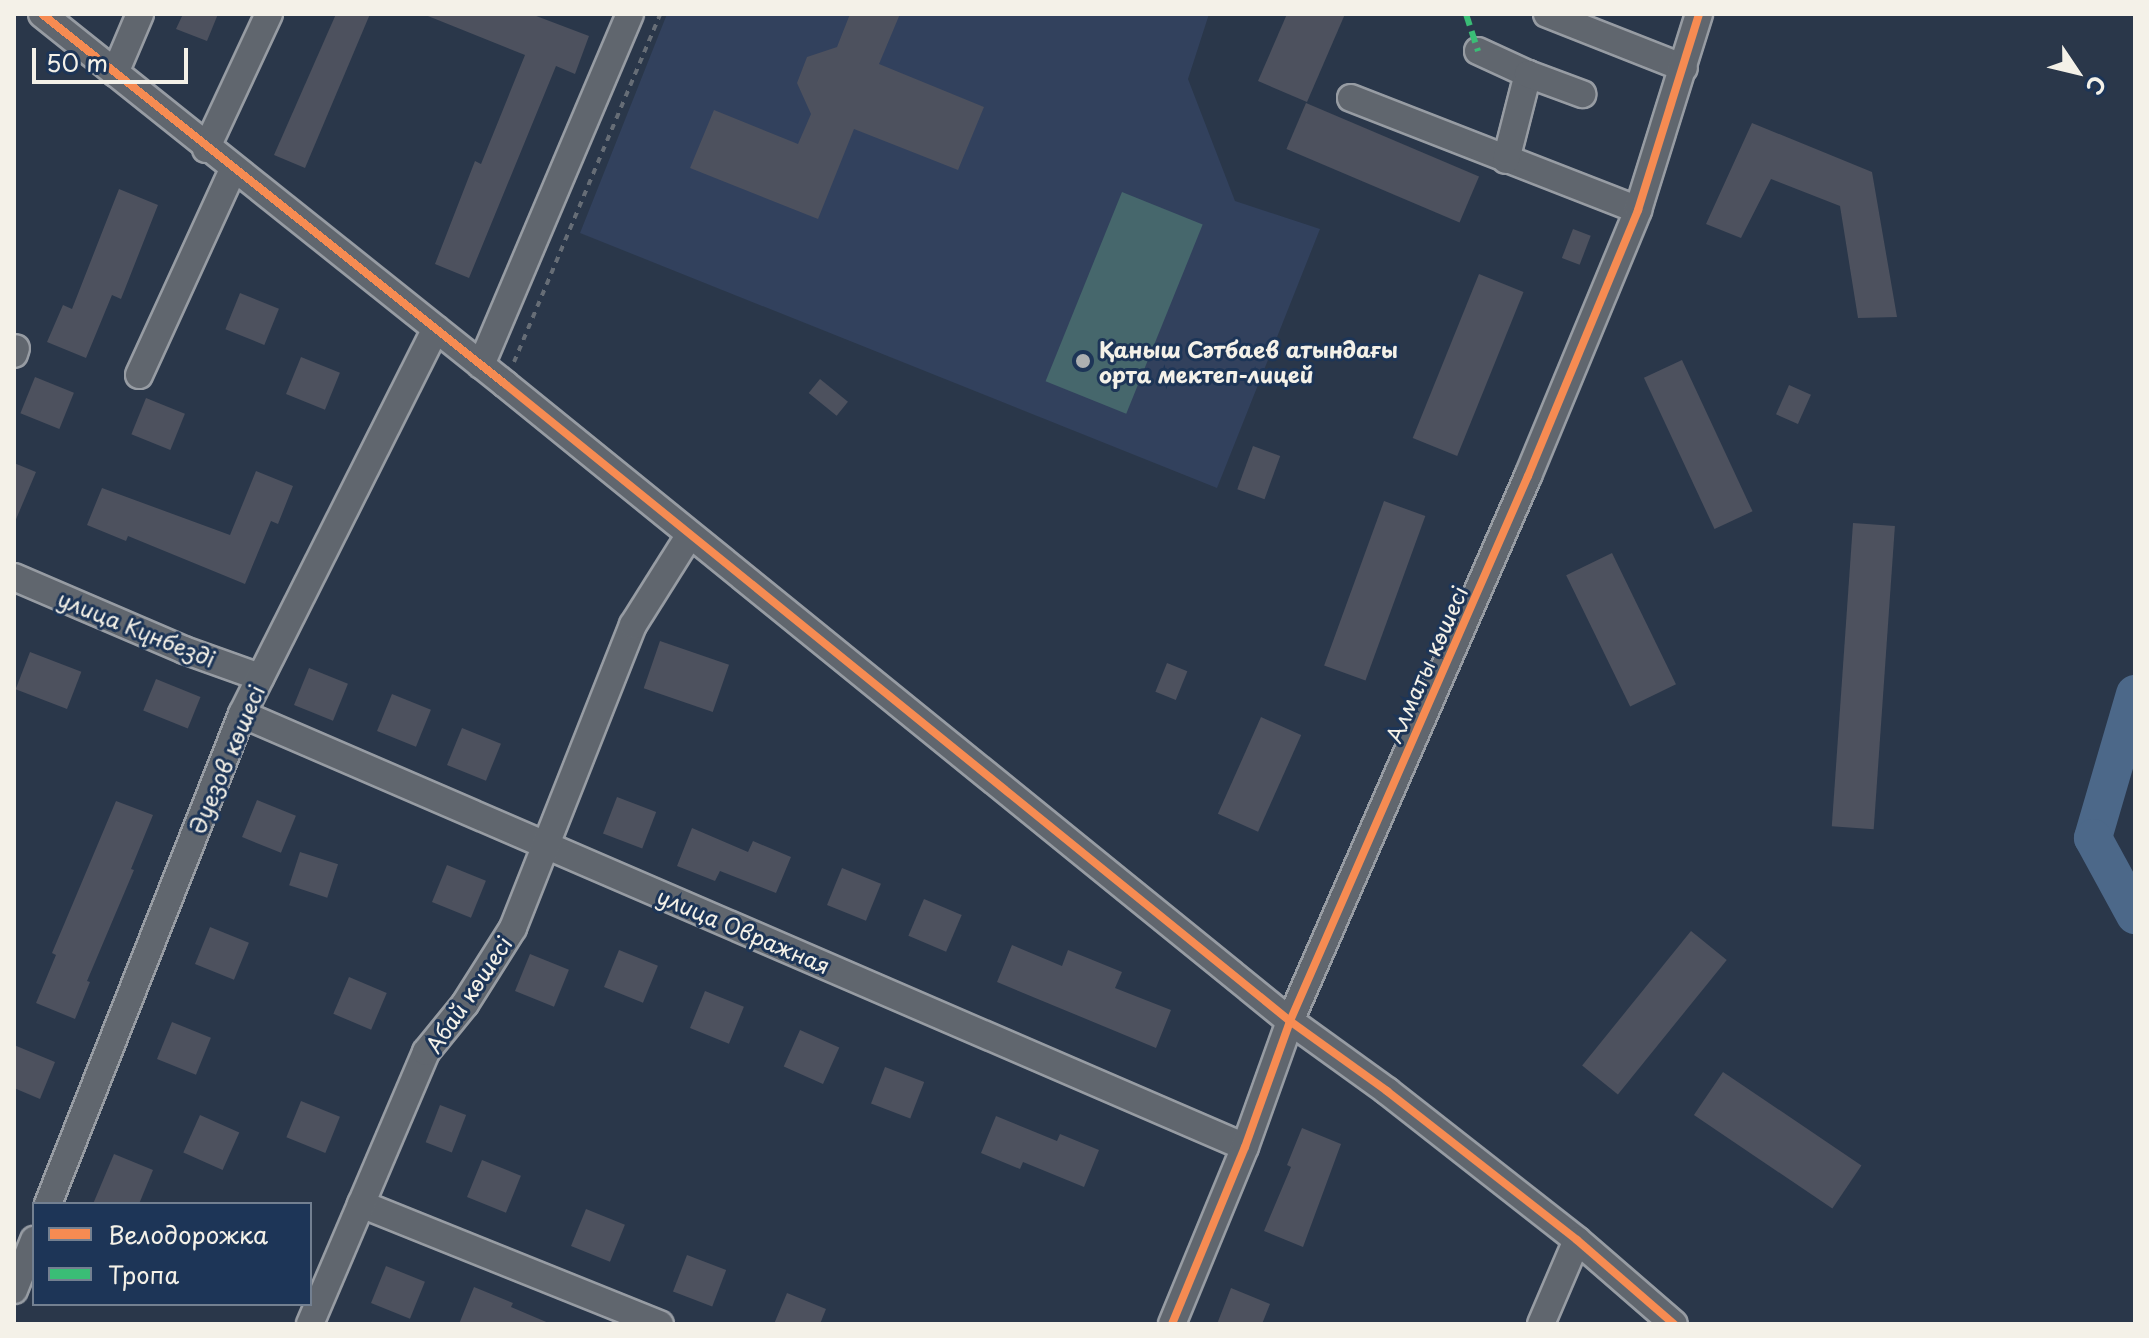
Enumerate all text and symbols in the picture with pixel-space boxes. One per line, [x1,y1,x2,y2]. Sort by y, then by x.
scale bar [36,32,192,82]
north arrow [2037,32,2117,112]
text: 50 m [46,44,108,80]
text: С [2079,70,2115,102]
place label: Қаныш Сәтбаев атындағы орта мектеп-лицей [1099,335,1399,386]
marker: Қаныш Сәтбаев атындағы орта мектеп-лицей [1074,352,1092,370]
street label: Алматы көшесі [1380,582,1472,746]
street label: улица Күнбезді [54,584,220,672]
street label: Әуезов көшесі [183,681,269,837]
street label: улица Овражная [653,881,835,979]
street label: Абай көшесі [419,930,517,1058]
legend [32,1202,312,1306]
text: Велодорожка [108,1216,268,1252]
text: Тропа [108,1256,179,1292]

